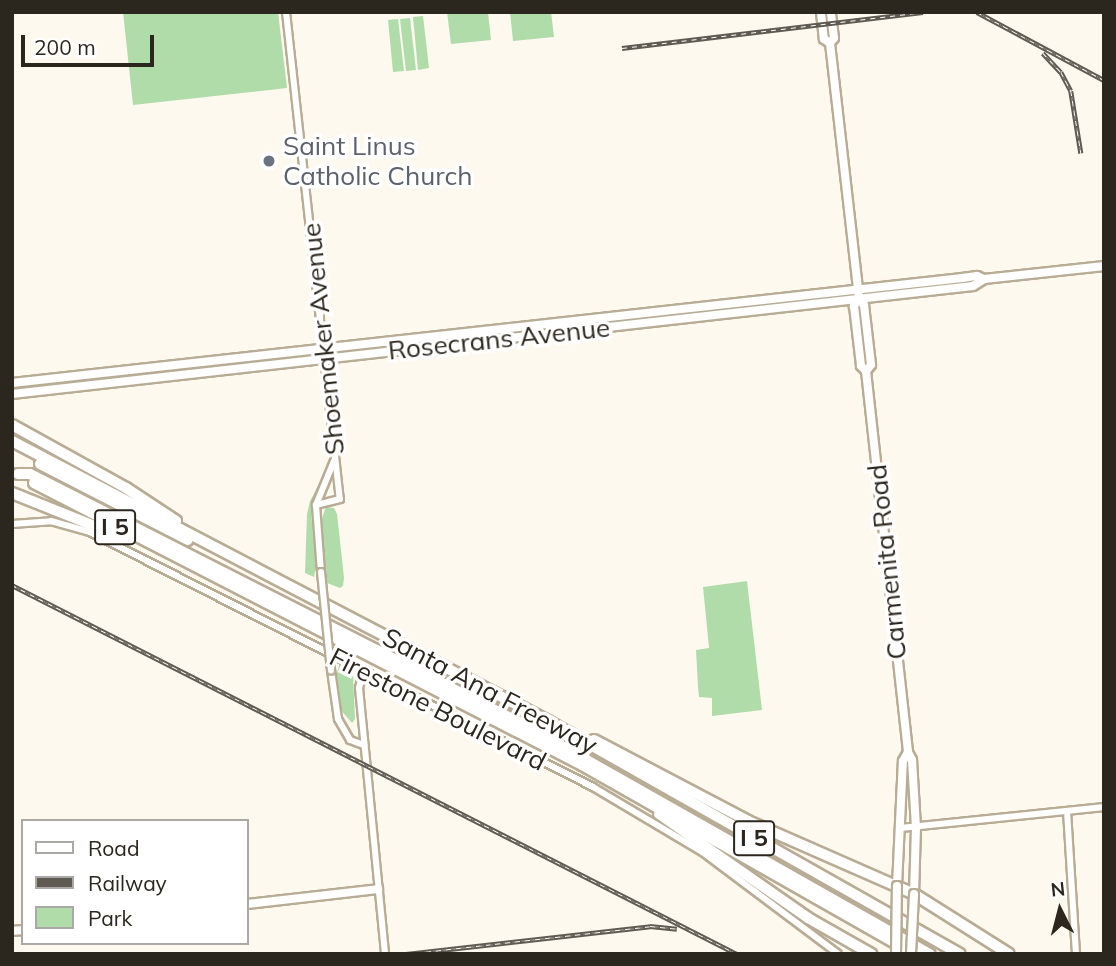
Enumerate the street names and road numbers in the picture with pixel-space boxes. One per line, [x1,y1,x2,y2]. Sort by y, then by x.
street label: Shoemaker Avenue [295,222,351,456]
street label: Rosecrans Avenue [387,312,611,366]
street label: Carmenita Road [861,463,913,661]
road number: I 5 [94,506,136,548]
street label: Santa Ana Freeway [377,621,603,761]
street label: Firestone Boulevard [325,641,551,777]
road number: I 5 [733,818,775,858]

